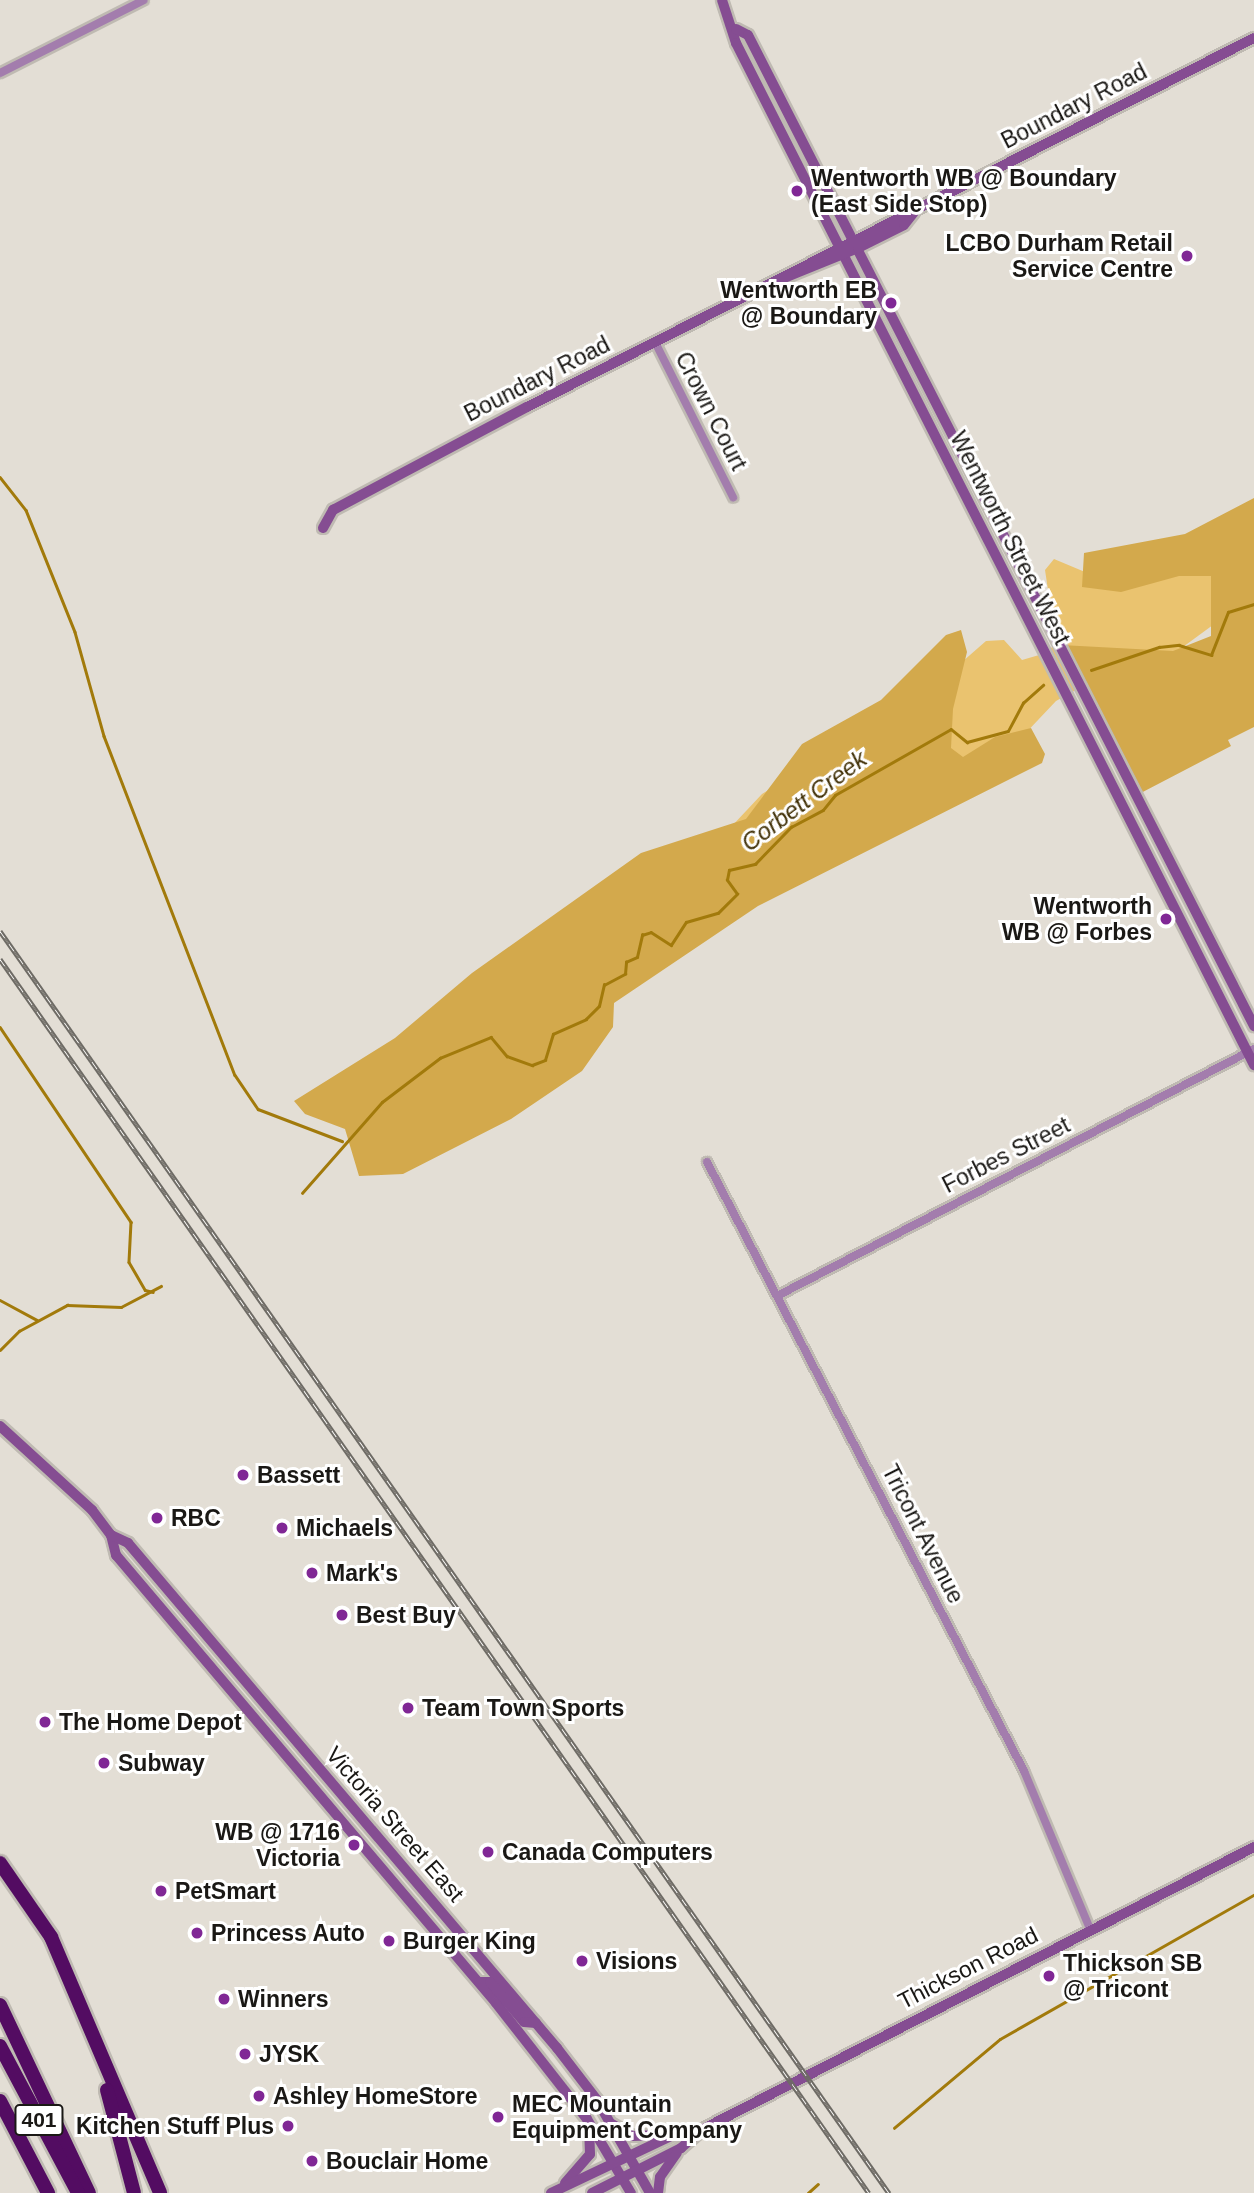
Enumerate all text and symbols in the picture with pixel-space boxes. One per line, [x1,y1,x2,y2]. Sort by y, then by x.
street label: Boundary Road [997,57,1151,155]
place label: Wentworth WB @ Boundary (East Side Stop) [811,164,1117,218]
marker: Wentworth WB @ Boundary (East Side Stop) [789,183,805,199]
place label: LCBO Durham Retail Service Centre [946,229,1173,283]
marker: LCBO Durham Retail Service Centre [1179,248,1195,264]
place label: Wentworth EB @ Boundary [720,276,877,330]
marker: Wentworth EB @ Boundary [883,295,899,311]
street label: Boundary Road [460,330,614,428]
street label: Crown Court [669,347,753,475]
street label: Wentworth Street West [944,427,1076,649]
water label: Corbett Creek [736,745,872,857]
place label: Wentworth WB @ Forbes [1002,892,1152,946]
marker: Wentworth WB @ Forbes [1158,911,1174,927]
street label: Forbes Street [938,1111,1074,1199]
street label: Tricont Avenue [876,1459,970,1609]
place label: Bassett [257,1461,340,1489]
marker: Bassett [235,1467,251,1483]
place label: RBC [171,1504,221,1532]
marker: RBC [149,1510,165,1526]
place label: Michaels [296,1514,393,1542]
marker: Michaels [274,1520,290,1536]
place label: Mark's [326,1559,398,1587]
marker: Mark's [304,1565,320,1581]
place label: Best Buy [356,1601,456,1629]
marker: Best Buy [334,1607,350,1623]
place label: Team Town Sports [422,1694,624,1722]
marker: Team Town Sports [400,1700,416,1716]
place label: The Home Depot [59,1708,242,1736]
marker: The Home Depot [37,1714,53,1730]
street label: Victoria Street East [320,1741,470,1907]
place label: Subway [118,1749,205,1777]
marker: Subway [96,1755,112,1771]
place label: WB @ 1716 Victoria [215,1818,340,1872]
marker: WB @ 1716 Victoria [346,1837,362,1853]
place label: Canada Computers [502,1838,713,1866]
marker: Canada Computers [480,1844,496,1860]
place label: PetSmart [175,1877,276,1905]
marker: PetSmart [153,1883,169,1899]
place label: Princess Auto [211,1919,366,1947]
street label: Thickson Road [893,1921,1043,2015]
marker: Princess Auto [189,1925,205,1941]
place label: Burger King [403,1927,536,1955]
marker: Burger King [381,1933,397,1949]
place label: Visions [596,1947,677,1975]
place label: Thickson SB @ Tricont [1063,1949,1202,2003]
marker: Visions [574,1953,590,1969]
marker: Thickson SB @ Tricont [1041,1968,1057,1984]
place label: Winners [238,1985,329,2013]
marker: Winners [216,1991,232,2007]
place label: JYSK [259,2040,319,2068]
marker: JYSK [237,2046,253,2062]
place label: Ashley HomeStore [273,2082,478,2110]
marker: Ashley HomeStore [251,2088,267,2104]
place label: MEC Mountain Equipment Company [512,2090,742,2144]
road number: 401 [13,2102,65,2138]
marker: MEC Mountain Equipment Company [490,2109,506,2125]
place label: Kitchen Stuff Plus [76,2112,274,2140]
marker: Kitchen Stuff Plus [280,2118,296,2134]
place label: Bouclair Home [326,2147,488,2175]
marker: Bouclair Home [304,2153,320,2169]

